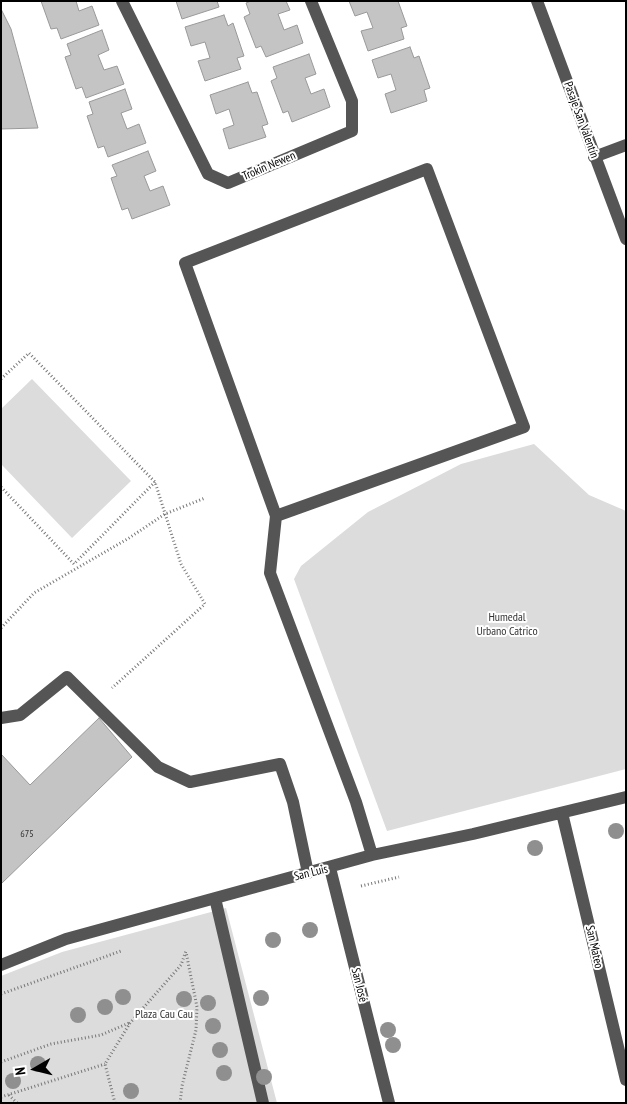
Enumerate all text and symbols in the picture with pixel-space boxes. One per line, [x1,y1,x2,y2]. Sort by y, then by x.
street label: Pasaje San Valentín [560,80,602,160]
street label: Trokin Newen [240,148,298,184]
park label: Humedal Urbano Catrico [476,611,538,639]
house number: 675 [20,828,34,840]
street label: San Luis [293,862,329,884]
street label: San Mateo [582,924,606,970]
street label: San José [348,966,370,1004]
park label: Plaza Cau Cau [135,1008,193,1022]
north arrow [10,1044,60,1094]
text: N [11,1066,30,1076]

